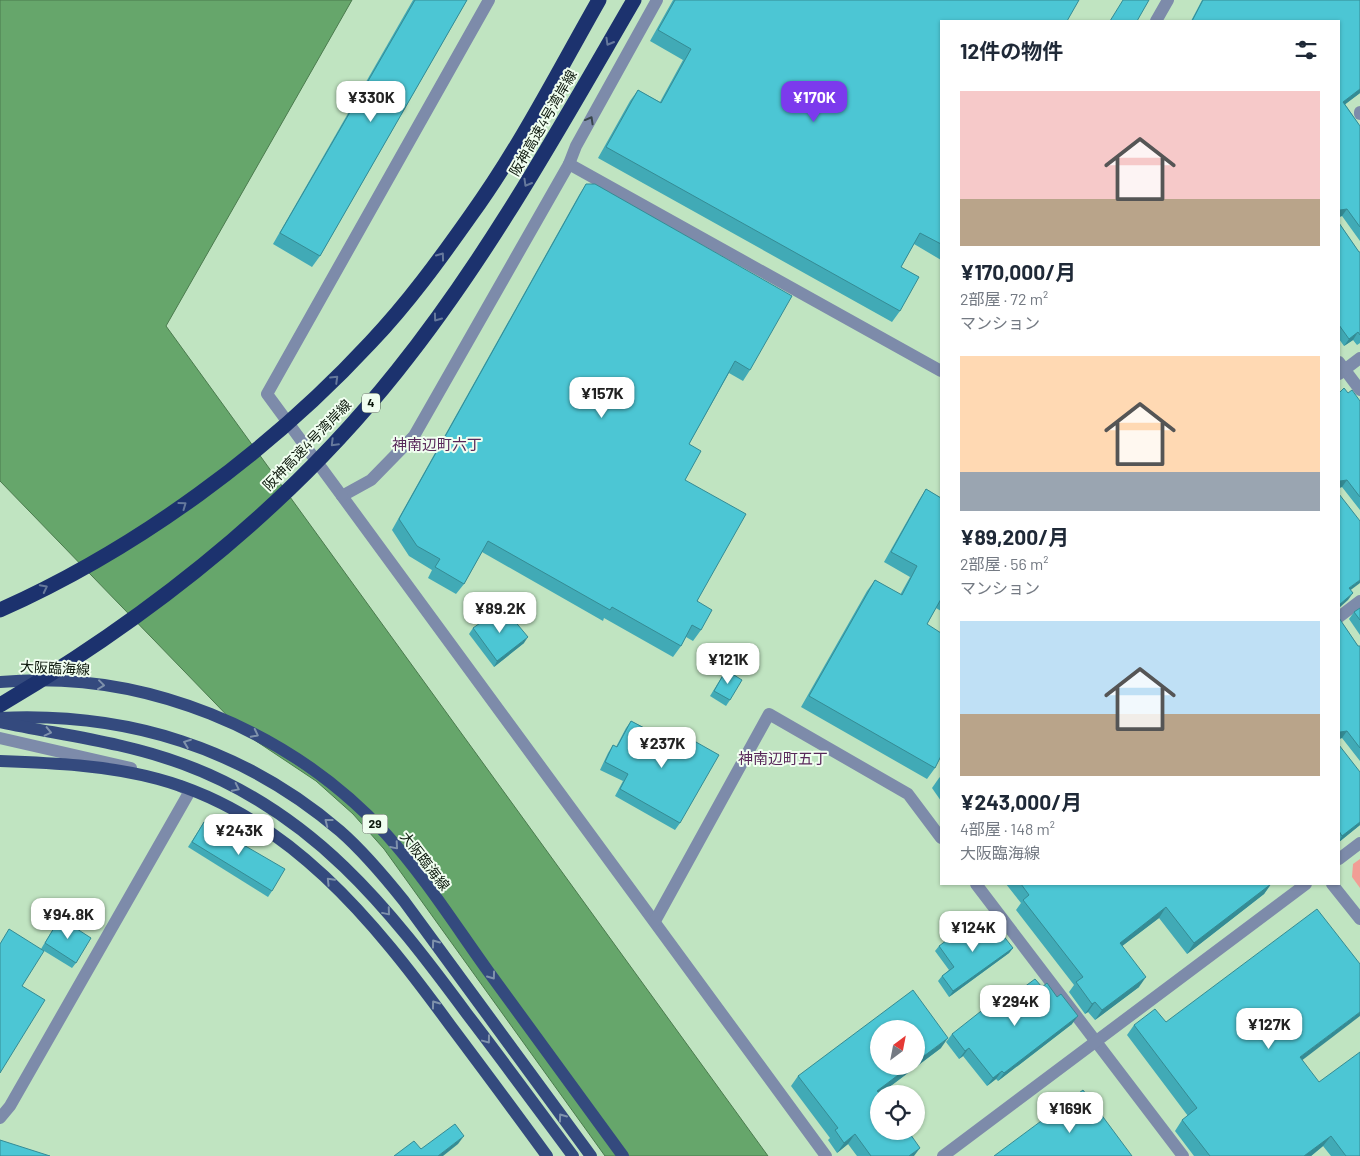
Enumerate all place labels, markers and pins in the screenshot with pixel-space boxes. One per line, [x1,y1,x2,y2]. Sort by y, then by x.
pin: ¥330K [336,80,406,123]
pin: ¥170K [779,80,849,123]
pin: ¥157K [567,376,637,419]
pin: ¥89.2K [459,592,541,634]
pin: ¥121K [693,642,763,685]
pin: ¥237K [627,726,697,769]
pin: ¥243K [204,814,274,856]
pin: ¥94.8K [27,898,109,940]
pin: ¥124K [938,910,1008,953]
pin: ¥294K [980,984,1050,1027]
pin: ¥127K [1234,1008,1304,1050]
pin: ¥169K [1035,1092,1105,1134]

